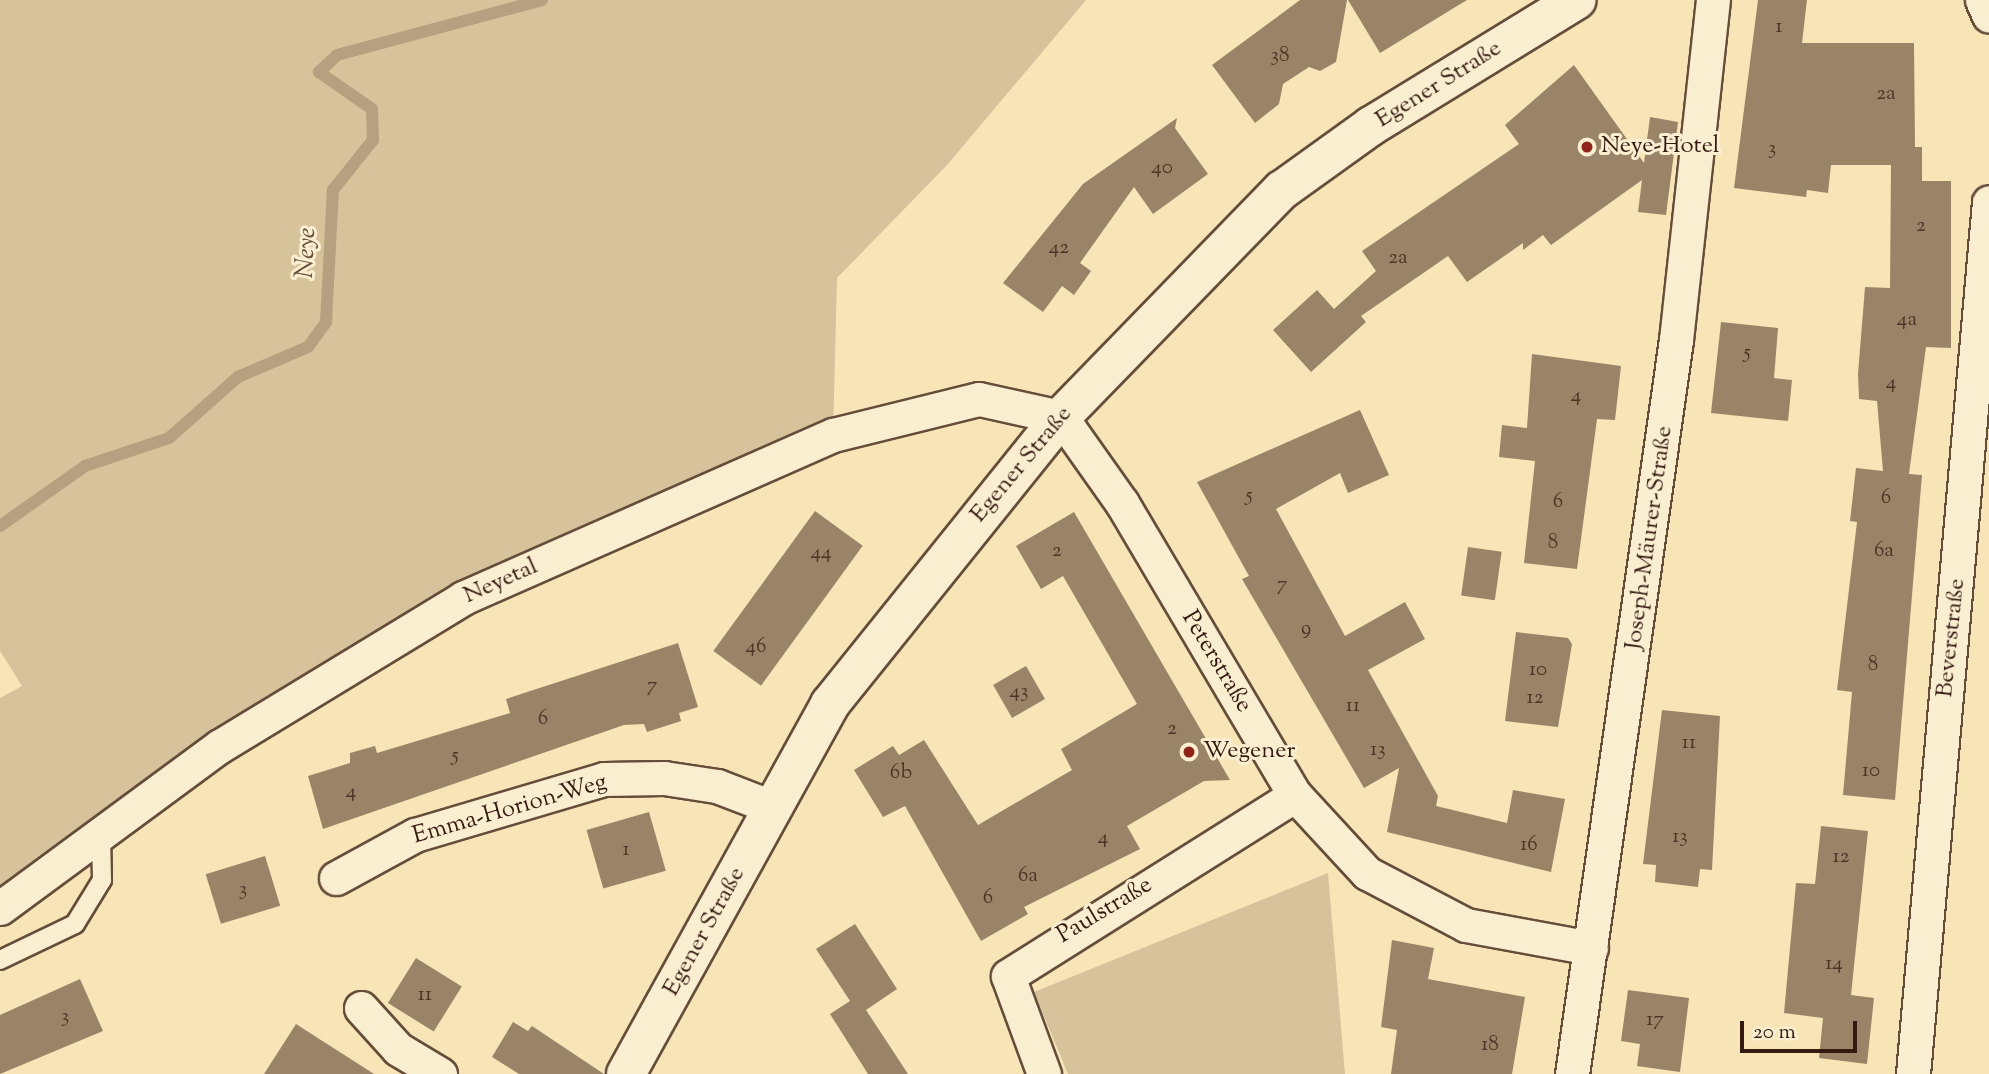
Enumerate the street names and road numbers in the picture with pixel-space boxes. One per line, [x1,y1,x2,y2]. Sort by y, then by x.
street label: Egener Straße [1371,35,1507,135]
street label: Egener Straße [965,401,1079,529]
street label: Joseph-Mäurer-Straße [1620,424,1680,652]
street label: Neyetal [459,553,543,611]
street label: Beverstraße [1931,577,1973,699]
street label: Peterstraße [1174,606,1258,718]
street label: Emma-Horion-Weg [410,769,610,851]
street label: Egener Straße [658,863,752,1001]
street label: Paulstraße [1052,871,1158,951]

